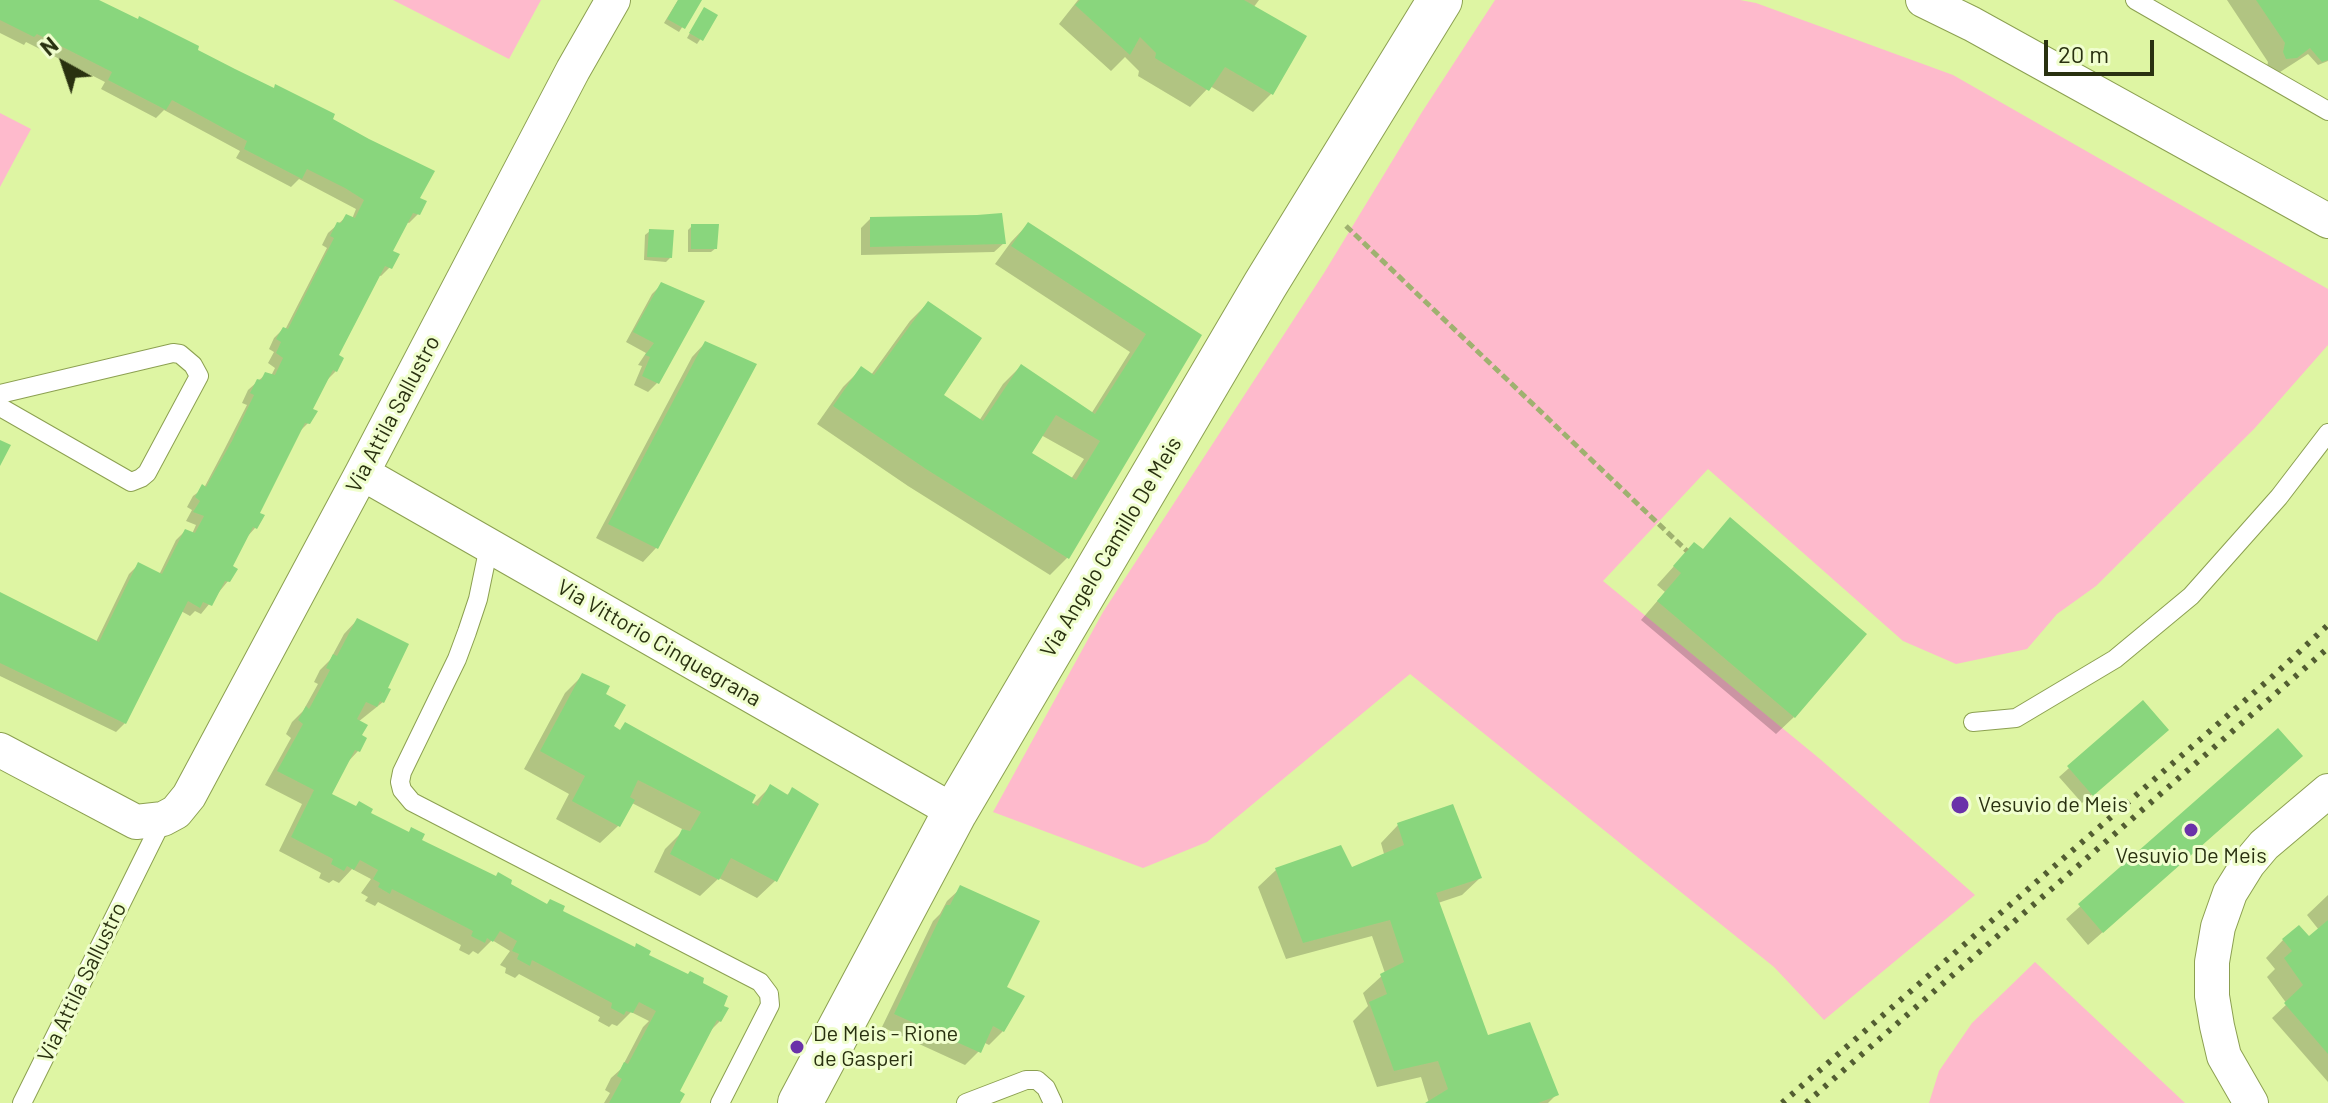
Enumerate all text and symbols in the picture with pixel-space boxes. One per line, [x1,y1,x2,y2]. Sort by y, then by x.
north arrow [24,24,104,104]
scale bar [2048,24,2158,74]
text: N [35,31,63,60]
text: 20 m [2058,39,2109,68]
street label: Via Attila Sallustro [340,331,446,497]
street label: Via Angelo Camillo De Meis [1035,432,1187,662]
street label: Via Vittorio Cinquegrana [552,574,766,712]
place label: Vesuvio de Meis [1978,792,2128,818]
marker: Vesuvio de Meis [1949,794,1971,816]
marker: Vesuvio De Meis [2182,821,2200,839]
place label: Vesuvio De Meis [2115,843,2267,869]
street label: Via Attila Sallustro [32,898,132,1066]
place label: De Meis - Rione de Gasperi [813,1021,958,1072]
marker: De Meis - Rione de Gasperi [788,1038,806,1056]

